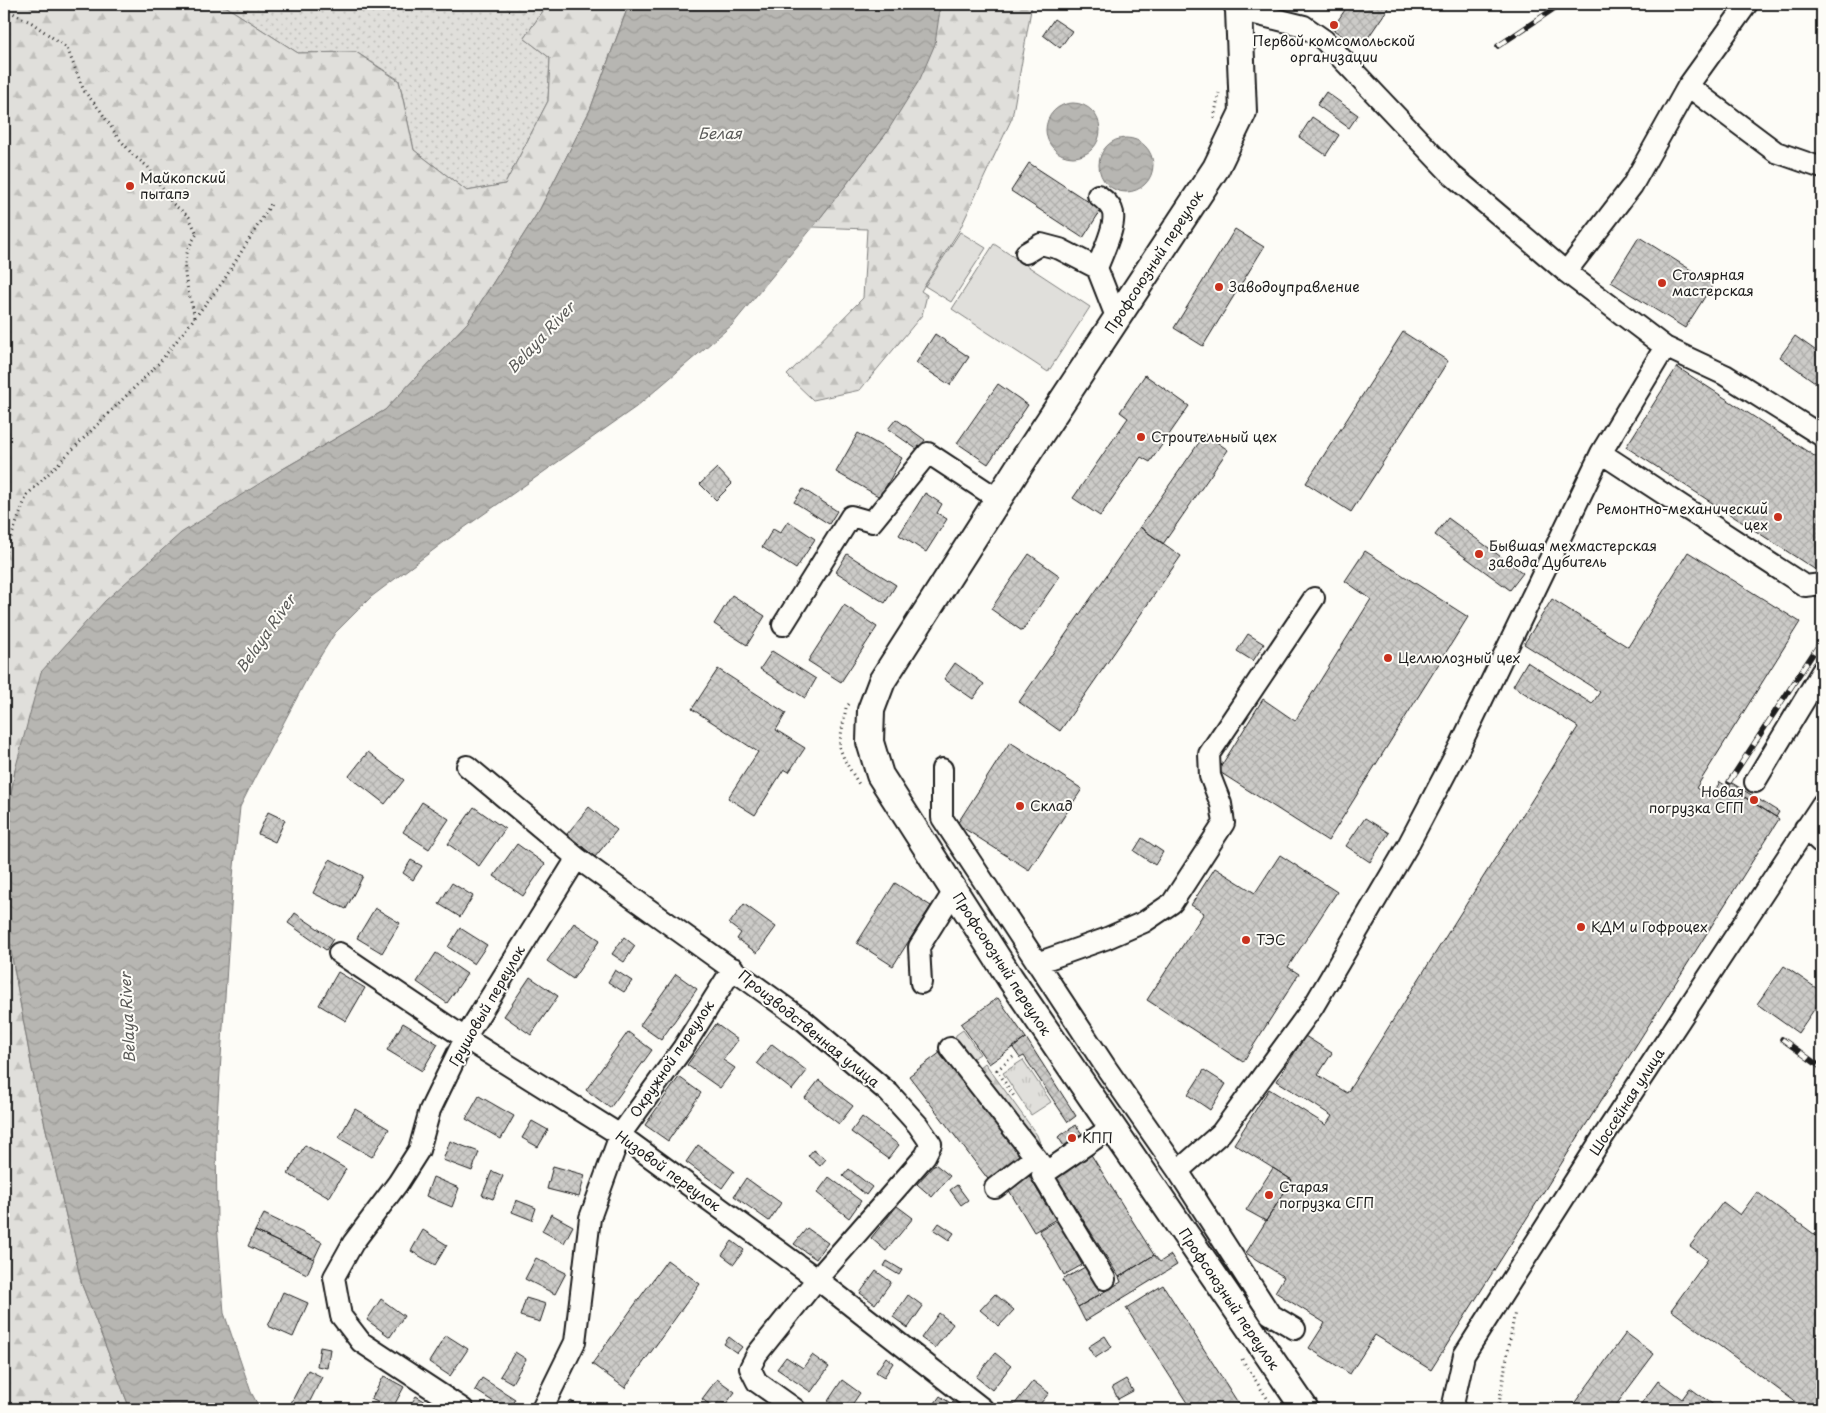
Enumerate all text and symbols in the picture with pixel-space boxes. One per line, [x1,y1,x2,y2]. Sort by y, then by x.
marker: Первой комсомольской организации [1328,19,1340,31]
place label: Первой комсомольской организации [1253,30,1415,67]
water label: Белая [698,121,743,144]
place label: Майкопский пытапэ [140,167,226,204]
marker: Майкопский пытапэ [124,180,136,192]
street label: Профсоюзный переулок [1099,185,1208,338]
place label: Столярная мастерская [1672,264,1754,301]
place label: Заводоуправление [1229,276,1360,297]
marker: Столярная мастерская [1656,277,1668,289]
marker: Заводоуправление [1213,281,1225,293]
water label: Belaya River [501,294,581,378]
place label: Строительный цех [1151,426,1277,447]
marker: Строительный цех [1135,431,1147,443]
place label: Ремонтно-механический цех [1596,498,1768,535]
marker: Ремонтно-механический цех [1772,511,1784,523]
place label: Бывшая мехмастерская завода Дубитель [1488,535,1657,572]
marker: Бывшая мехмастерская завода Дубитель [1473,548,1485,560]
water label: Belaya River [229,588,301,677]
place label: Целлюлозный цех [1398,647,1521,668]
marker: Целлюлозный цех [1382,652,1394,664]
place label: Новая погрузка СГП [1649,781,1744,818]
marker: Новая погрузка СГП [1748,794,1760,806]
place label: Склад [1030,795,1073,816]
marker: Склад [1014,800,1026,812]
street label: Профсоюзный переулок [948,888,1057,1040]
place label: КДМ и Гофроцех [1591,916,1708,937]
marker: КДМ и Гофроцех [1575,921,1587,933]
place label: ТЭС [1256,929,1286,950]
marker: ТЭС [1240,934,1252,946]
street label: Грушовый переулок [443,941,530,1070]
street label: Производственная улица [734,965,885,1092]
water label: Belaya River [113,970,140,1064]
street label: Окружной переулок [624,995,719,1122]
street label: Шоссейная улица [1584,1044,1669,1159]
street label: Низовой переулок [611,1125,726,1216]
place label: КПП [1082,1127,1113,1148]
marker: КПП [1066,1132,1078,1144]
place label: Старая погрузка СГП [1279,1176,1374,1213]
marker: Старая погрузка СГП [1263,1189,1275,1201]
street label: Профсоюзный переулок [1174,1224,1285,1374]

